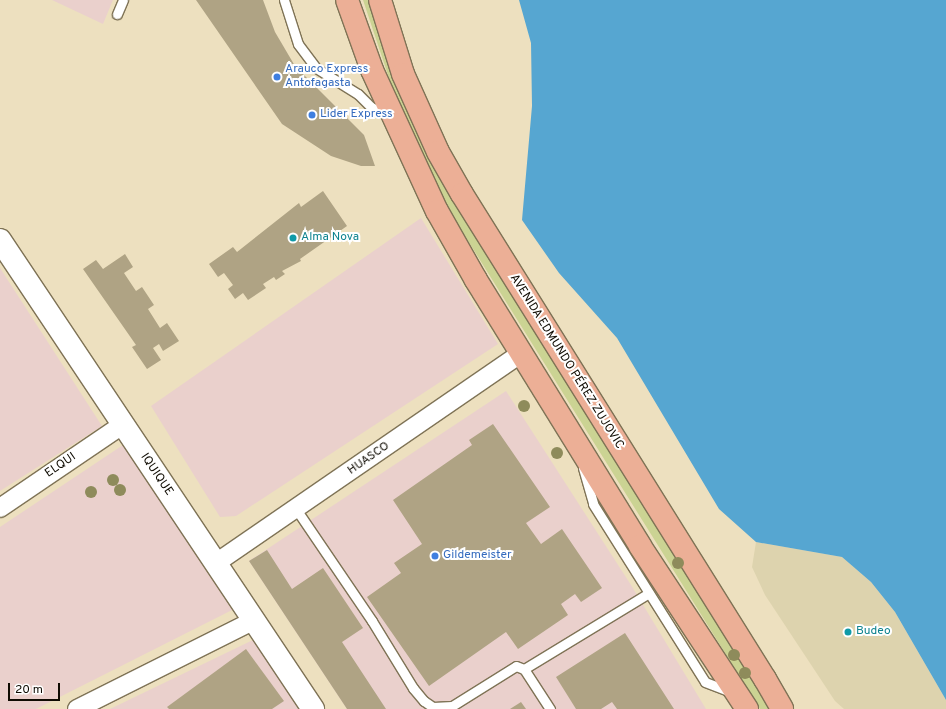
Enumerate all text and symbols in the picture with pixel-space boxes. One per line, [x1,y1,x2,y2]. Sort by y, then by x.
place label: Arauco Express Antofagasta [285,63,368,91]
marker: Arauco Express Antofagasta [272,72,282,82]
place label: Lider Express [320,108,393,122]
marker: Lider Express [307,110,317,120]
place label: Alma Nova [301,231,359,245]
marker: Alma Nova [288,233,298,243]
street label: AVENIDA EDMUNDO PÉREZ ZUJOVIC [506,272,626,452]
street label: HUASCO [345,439,393,479]
street label: ELQUI [43,451,79,481]
street label: IQUIQUE [137,451,175,499]
place label: Gildemeister [443,549,512,563]
marker: Gildemeister [430,551,440,561]
place label: Budeo [856,625,891,639]
marker: Budeo [843,627,853,637]
scale bar [10,675,62,701]
text: 20 m [15,682,43,698]

